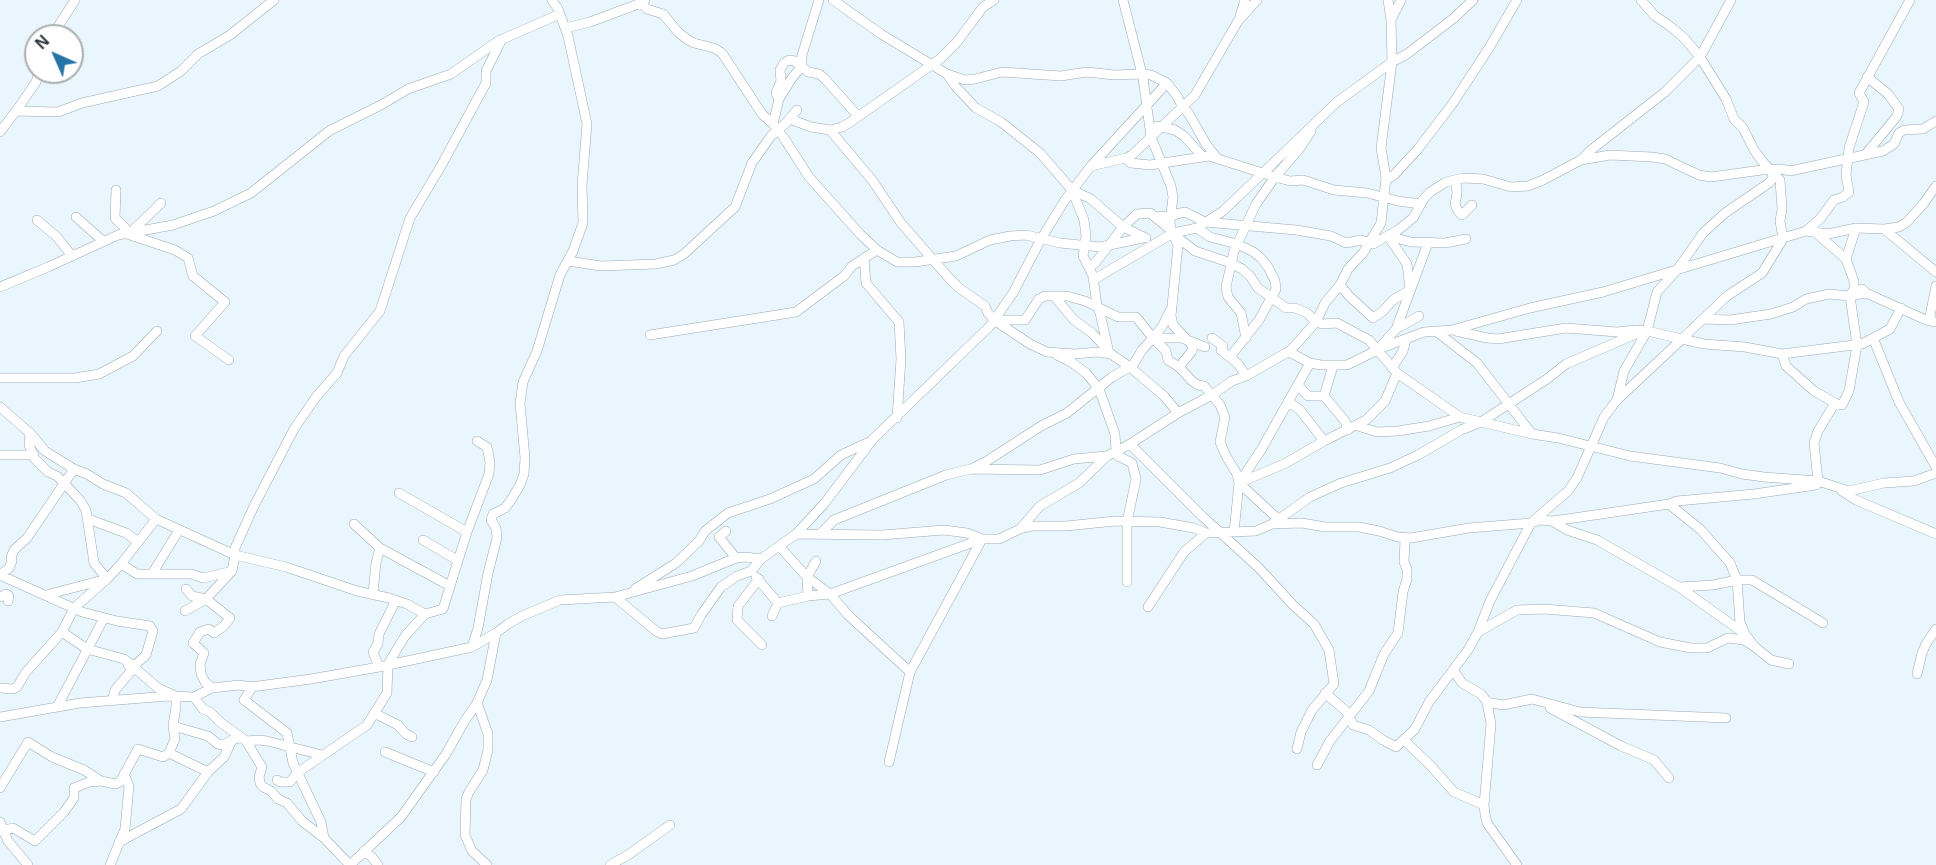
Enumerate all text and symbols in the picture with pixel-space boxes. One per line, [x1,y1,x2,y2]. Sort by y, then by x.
north arrow [24,24,84,84]
text: N [32,32,52,52]

